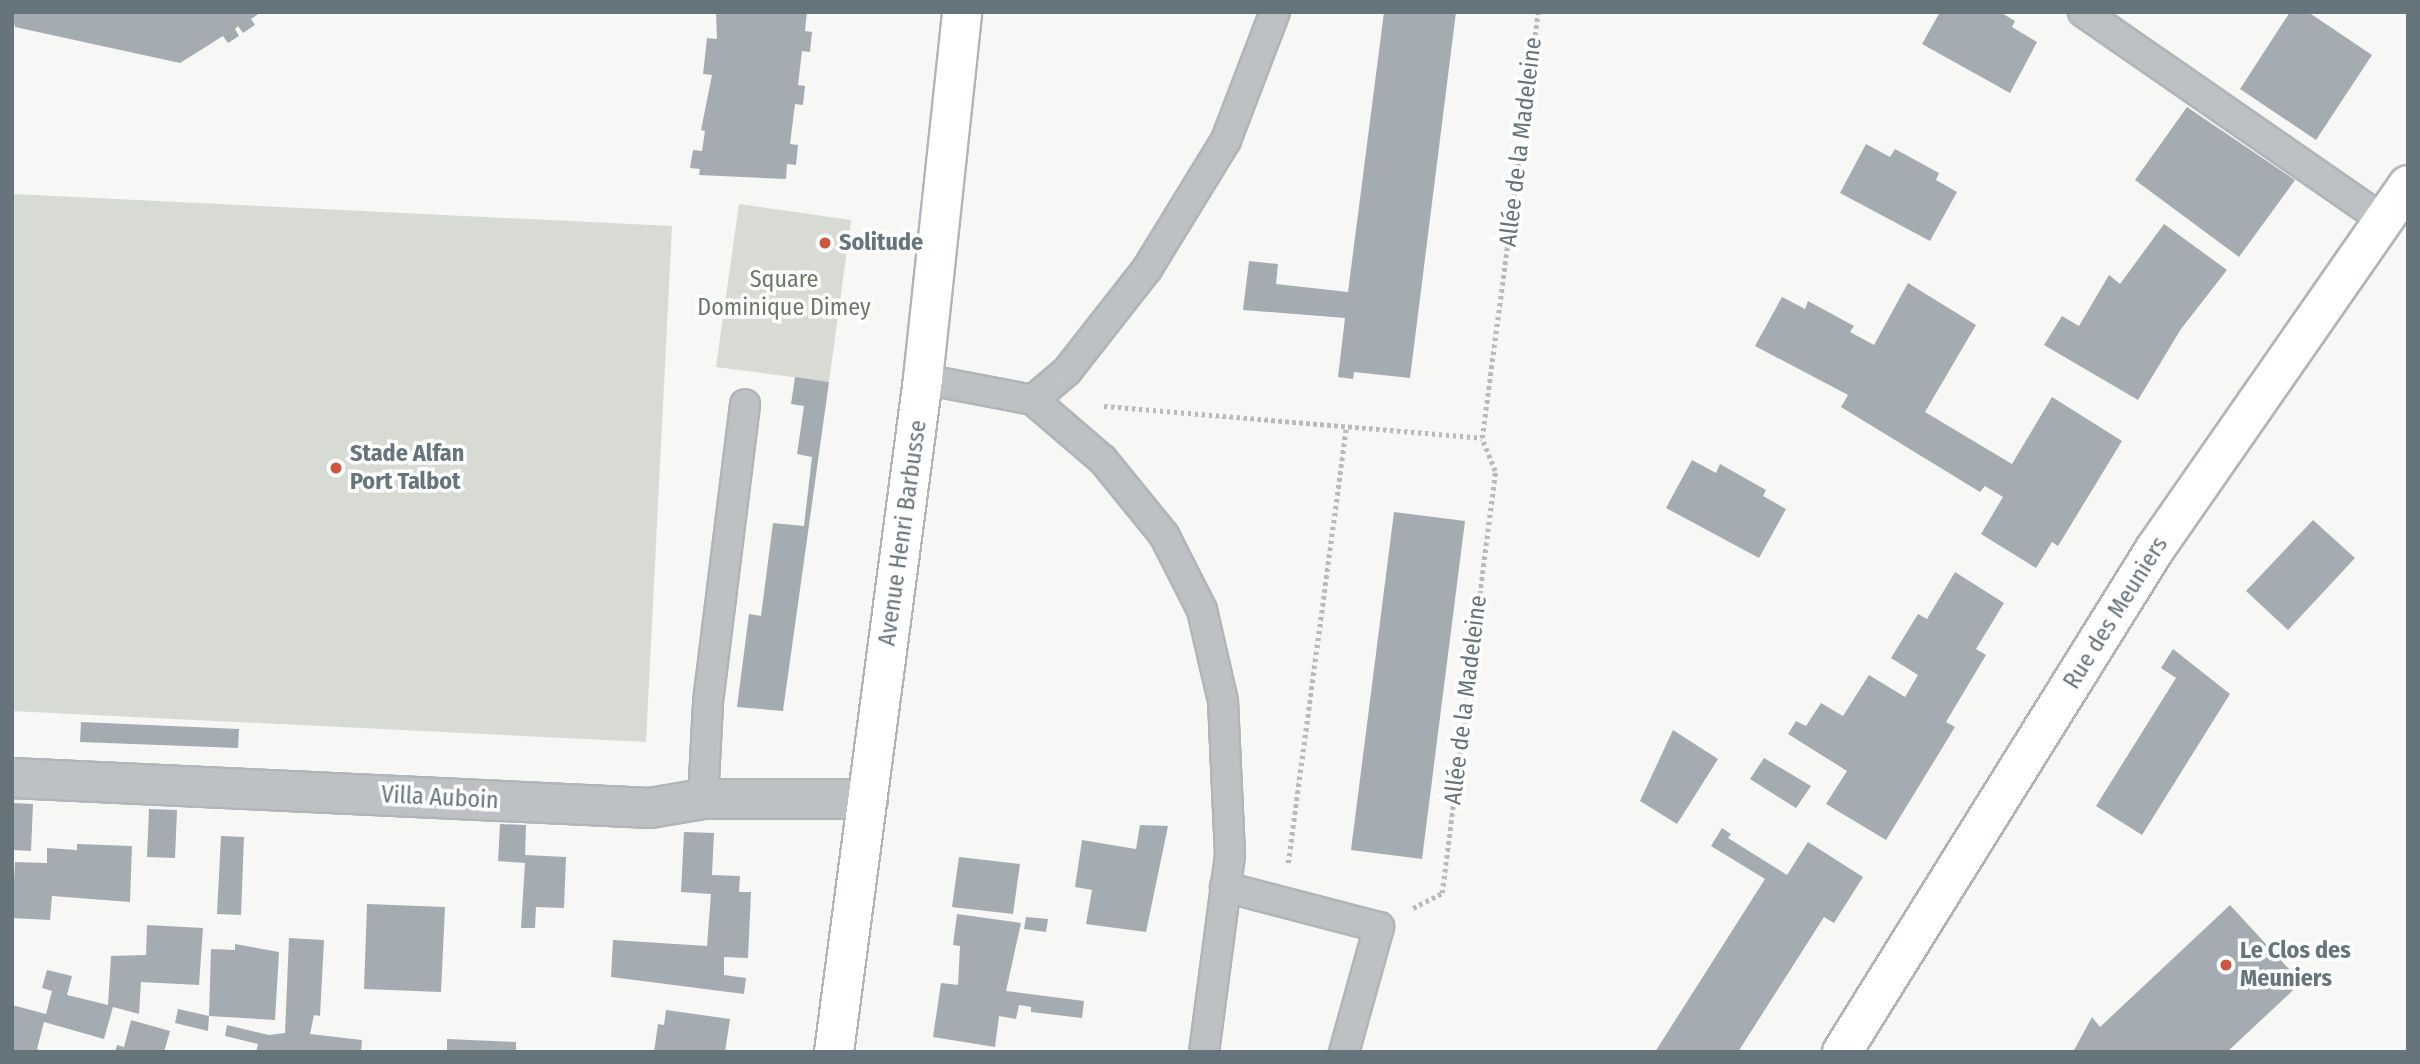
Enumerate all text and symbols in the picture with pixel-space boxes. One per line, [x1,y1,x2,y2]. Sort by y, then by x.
street label: Allée de la Madeleine [1494,36,1548,248]
place label: Solitude [839,229,923,257]
marker: Solitude [817,235,833,251]
park label: Square Dominique Dimey [697,266,871,322]
street label: Avenue Henri Barbusse [873,418,933,648]
place label: Stade Alfan Port Talbot [350,440,464,496]
marker: Stade Alfan Port Talbot [328,460,344,476]
street label: Rue des Meuniers [2058,532,2174,694]
street label: Allée de la Madeleine [1439,594,1493,806]
street label: Villa Auboin [381,781,499,815]
place label: Le Clos des Meuniers [2240,937,2351,993]
marker: Le Clos des Meuniers [2218,957,2234,973]

